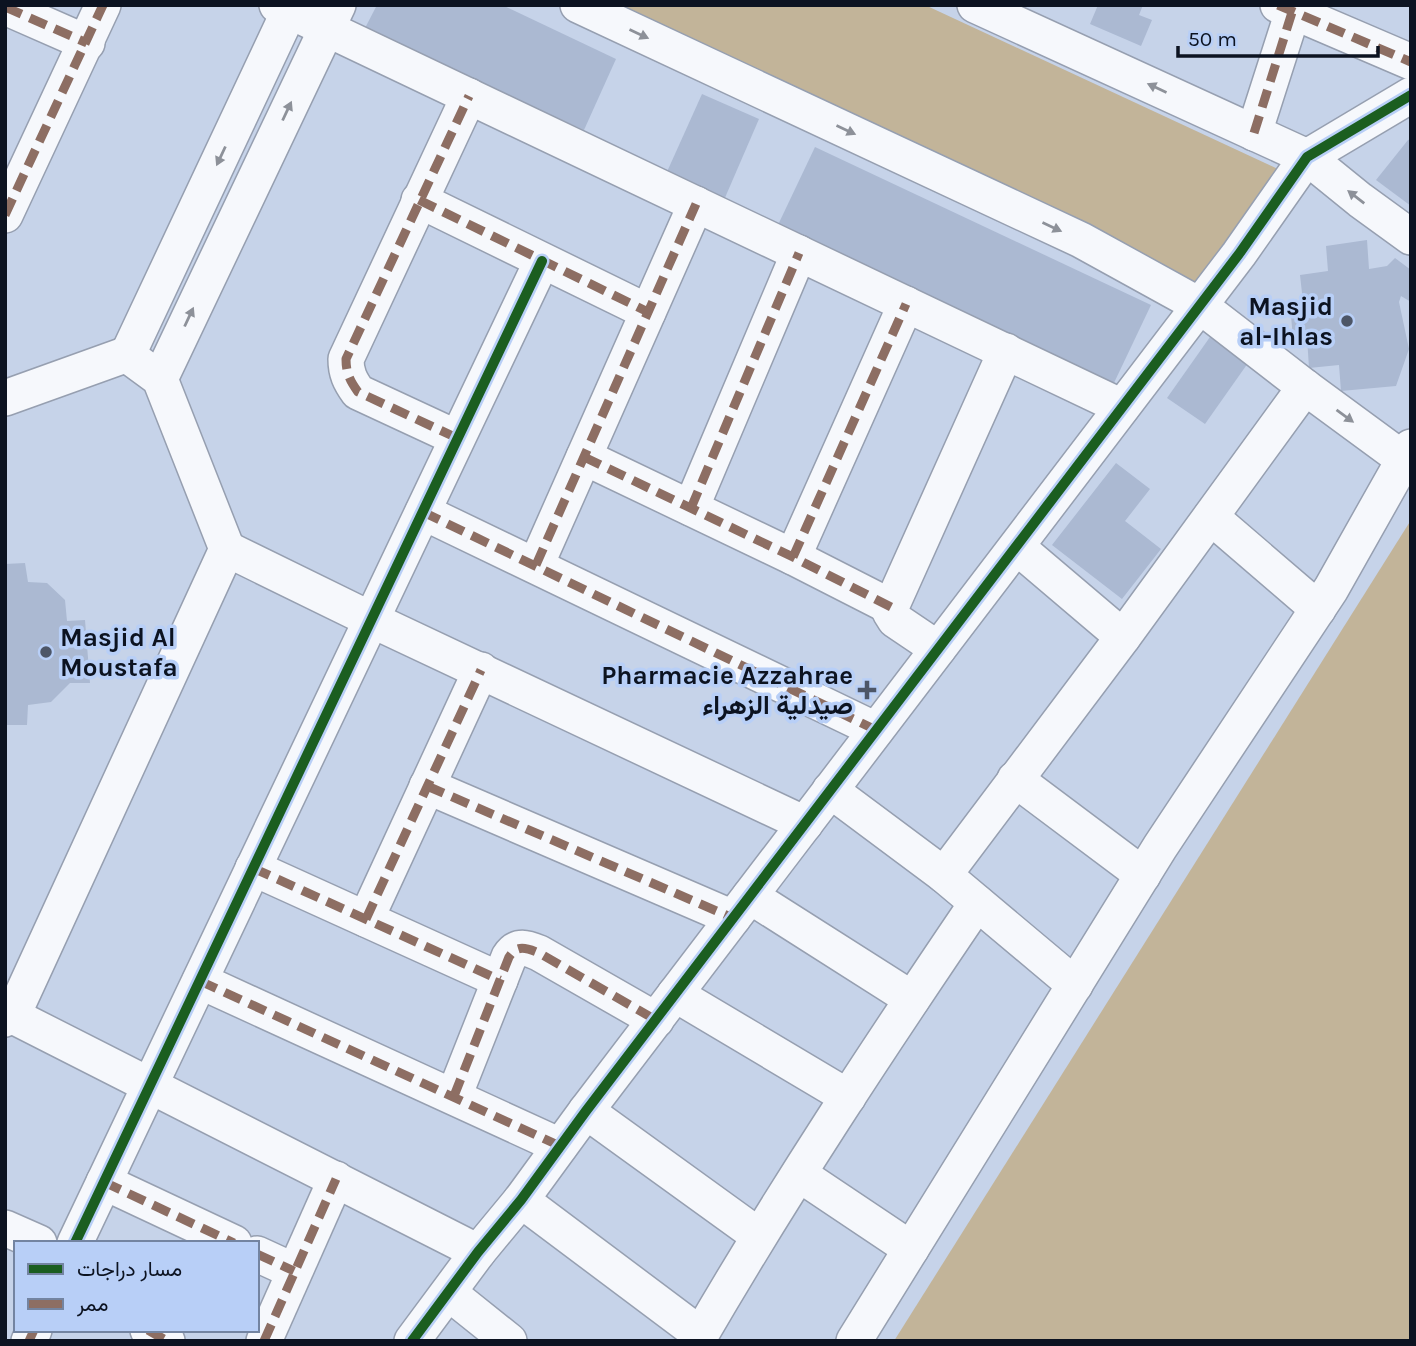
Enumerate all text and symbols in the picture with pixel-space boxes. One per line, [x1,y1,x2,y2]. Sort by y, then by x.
scale bar [1178,14,1378,58]
text: 50 m [1188,27,1237,51]
one-way arrow [629,29,650,40]
one-way arrow [1147,82,1167,94]
one-way arrow [282,101,293,122]
one-way arrow [836,124,856,136]
one-way arrow [216,145,227,166]
one-way arrow [1347,189,1365,204]
one-way arrow [1042,221,1062,232]
place label: Masjid al-Ihlas [1239,291,1333,352]
one-way arrow [184,307,195,327]
marker: Masjid al-Ihlas [1339,313,1355,329]
one-way arrow [1335,409,1354,423]
place label: Masjid Al Moustafa [60,622,178,683]
marker: Masjid Al Moustafa [38,644,54,660]
place label: Pharmacie Azzahrae صيدلية الزهراء [601,660,853,721]
marker: Pharmacie Azzahrae صيدلية الزهراء [859,682,875,698]
legend [14,1241,259,1332]
text: مسار دراجات [77,1257,182,1282]
text: ممر [76,1292,108,1317]

